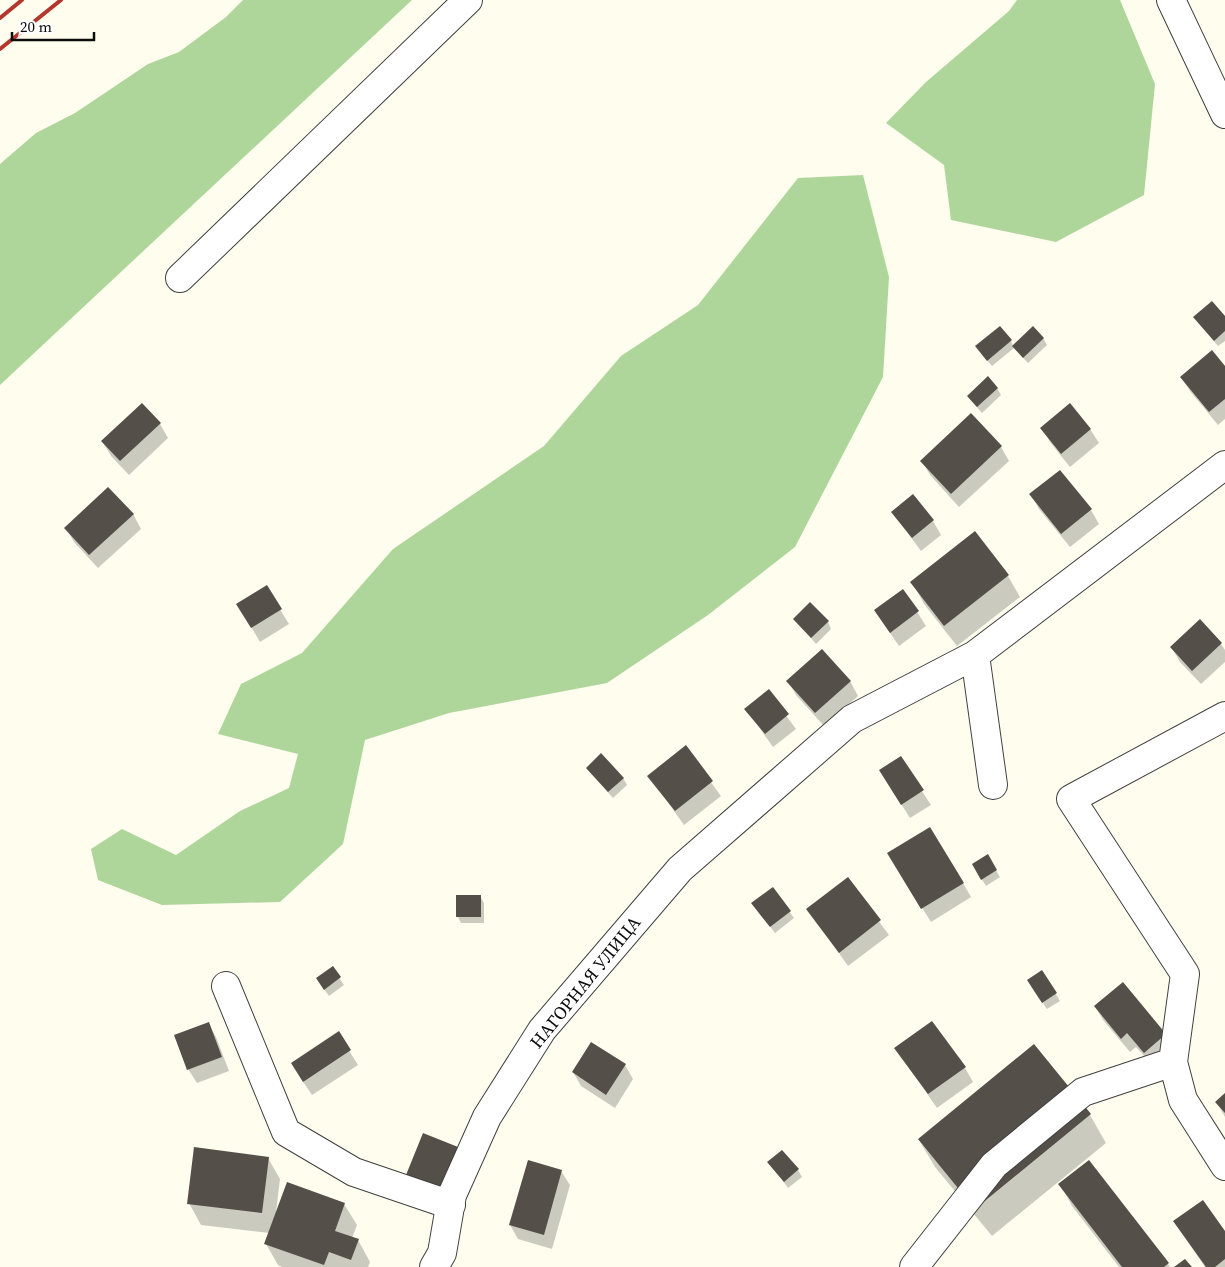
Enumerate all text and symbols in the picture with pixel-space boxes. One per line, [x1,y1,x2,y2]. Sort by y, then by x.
scale bar [12,10,95,42]
text: 20 m [20,16,52,37]
street label: НАГОРНАЯ УЛИЦА [524,911,646,1053]

